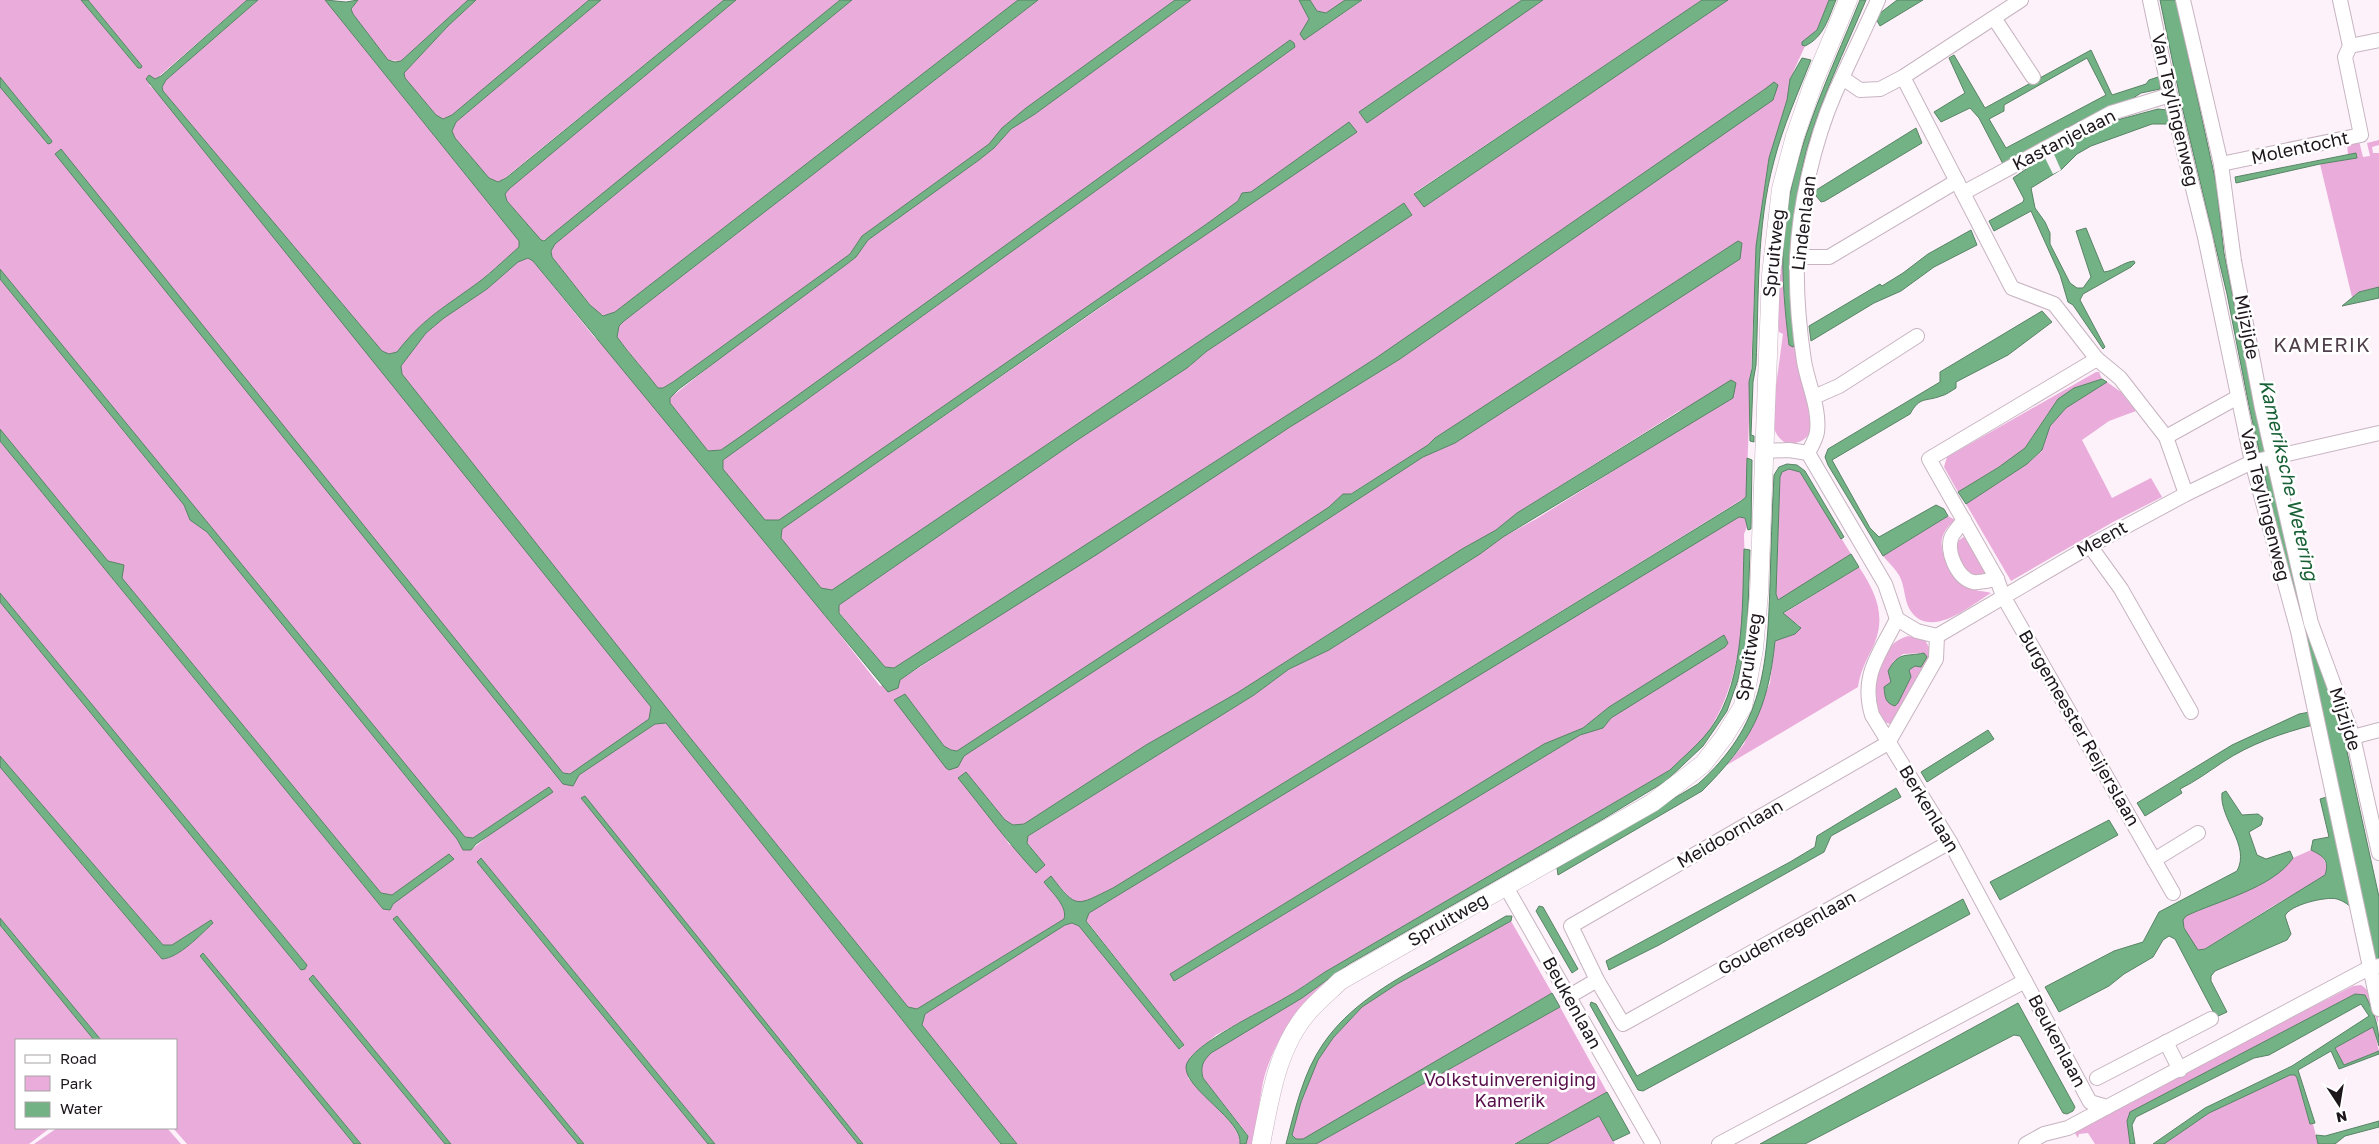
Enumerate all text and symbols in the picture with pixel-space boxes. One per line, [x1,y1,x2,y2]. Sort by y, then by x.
street label: Van Teylingenweg [2148,31,2204,188]
street label: Kastanjelaan [2008,104,2119,175]
street label: Molentocht [2249,126,2351,168]
street label: Lindenlaan [1786,174,1820,272]
street label: Spruitweg [1757,208,1789,298]
street label: Mijzijde [2231,293,2265,361]
district label: KAMERIK [2273,332,2371,356]
water label: Kameriksche Wetering [2255,377,2324,584]
street label: Van Teylingenweg [2236,426,2296,583]
street label: Meent [2072,515,2131,561]
street label: Spruitweg [1730,611,1766,702]
street label: Burgemeester Reijerslaan [2015,625,2145,830]
street label: Mijzijde [2325,684,2367,753]
street label: Berkenlaan [1895,761,1965,856]
street label: Meidoornlaan [1673,794,1786,872]
street label: Goudenregenlaan [1714,885,1859,979]
street label: Spruitweg [1404,887,1491,951]
street label: Beukenlaan [1539,953,1607,1052]
street label: Beukenlaan [2024,990,2092,1091]
legend [15,1039,178,1129]
text: Road [60,1049,97,1067]
park label: Volkstuinvereniging Kamerik [1424,1068,1596,1111]
text: Park [60,1074,93,1092]
north arrow [2314,1079,2364,1129]
text: Water [60,1099,103,1117]
text: N [2335,1108,2349,1127]

